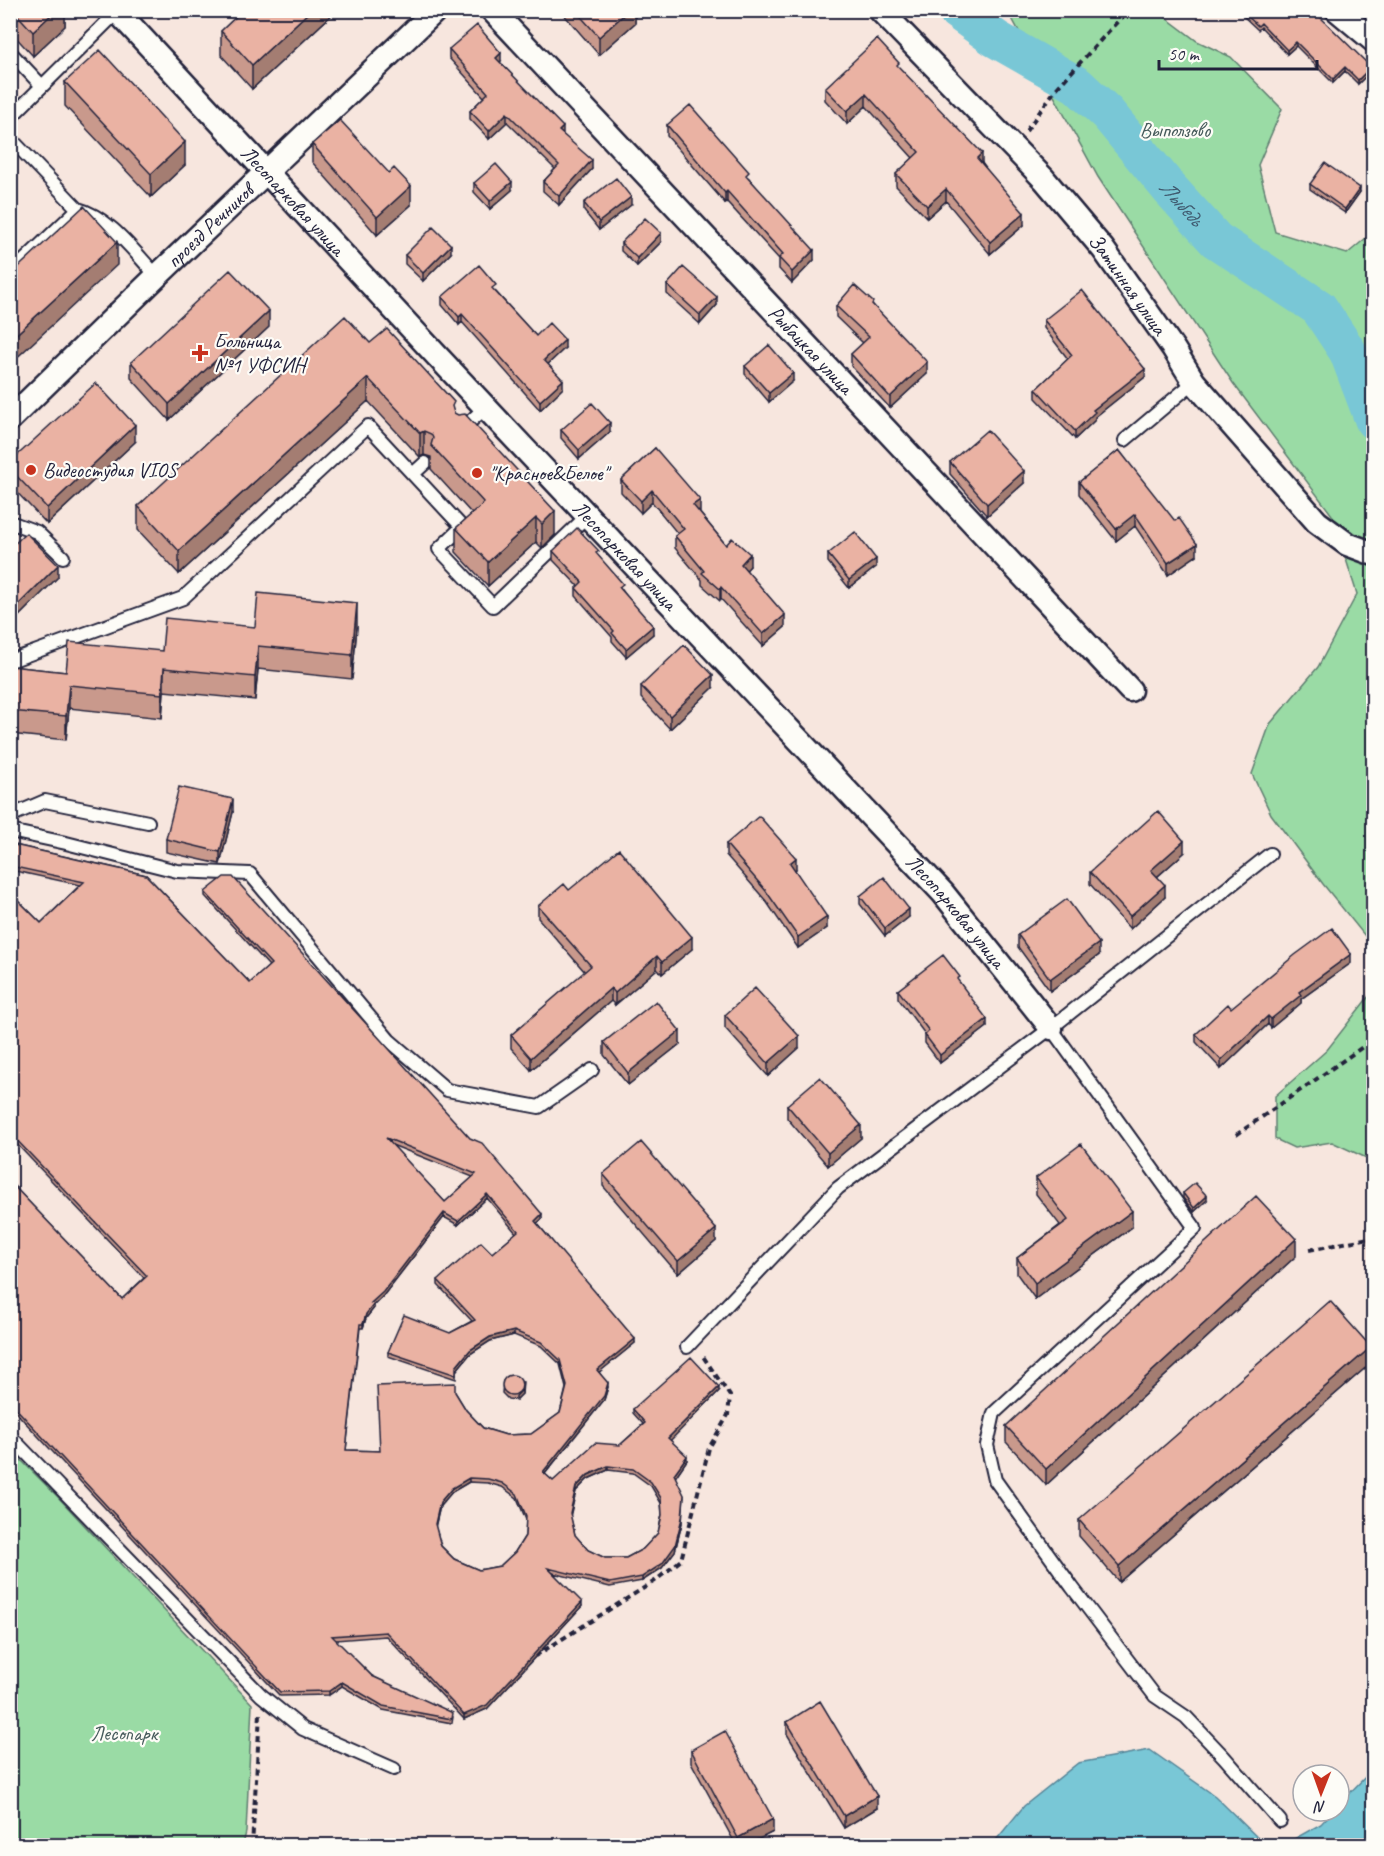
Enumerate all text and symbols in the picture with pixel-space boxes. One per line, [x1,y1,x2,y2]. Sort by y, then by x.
scale bar [1159,33,1316,71]
text: 50 m [1168,43,1201,65]
park label: Выползово [1140,117,1212,143]
street label: Лесопарковая улица [235,140,352,263]
water label: Лыбедь [1153,174,1211,233]
street label: проезд Речников [161,175,262,273]
street label: Затинная улица [1083,228,1174,341]
street label: Рыбацкая улица [763,300,860,401]
place label: Больница №1 УФСИН [214,328,308,378]
marker: Больница №1 УФСИН [191,344,209,362]
place label: Видеостудия VIOS [43,457,179,483]
place label: "Красное&Белое" [489,460,612,486]
marker: Видеостудия VIOS [24,463,38,477]
marker: "Красное&Белое" [470,466,484,480]
street label: Лесопарковая улица [567,495,684,617]
street label: Лесопарковая улица [900,849,1013,975]
park label: Лесопарк [91,1720,159,1746]
north arrow [1291,1763,1351,1823]
text: N [1313,1797,1326,1817]

